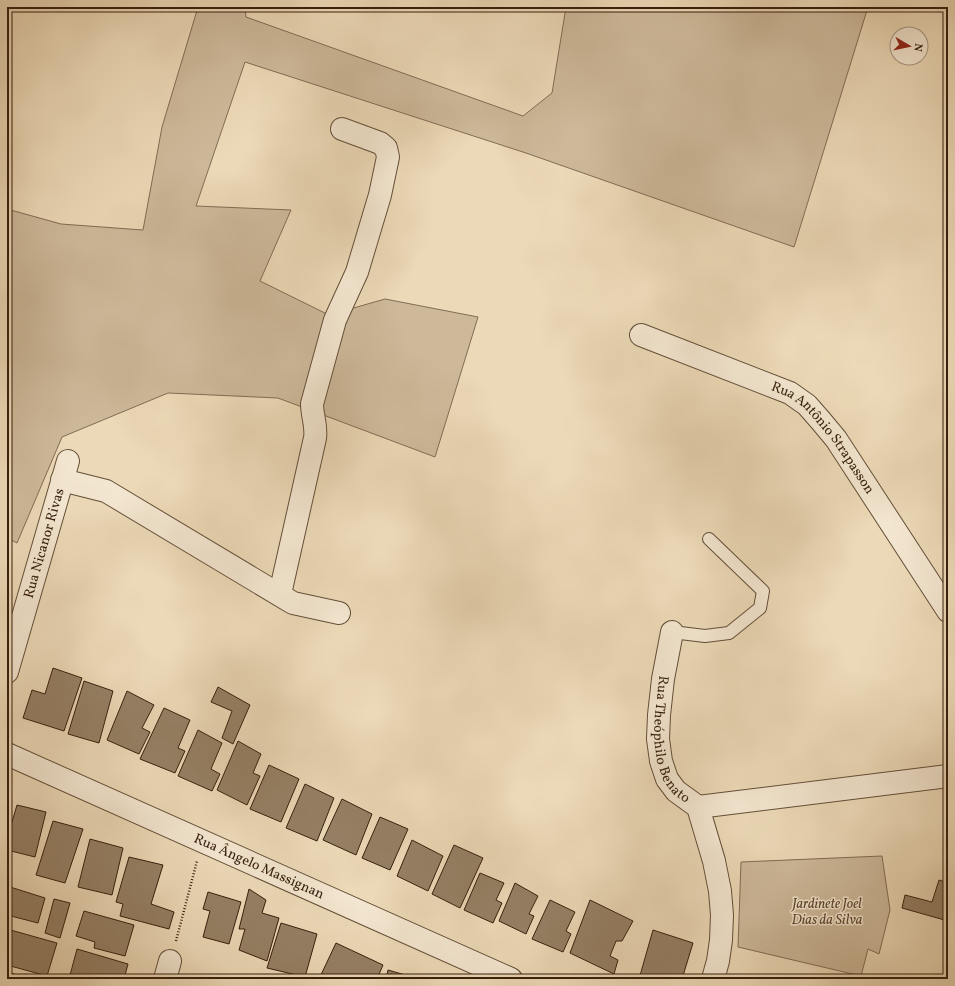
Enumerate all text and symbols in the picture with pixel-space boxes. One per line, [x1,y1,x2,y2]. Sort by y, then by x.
north arrow [889,26,929,66]
text: N [909,42,925,52]
street label: Rua Antônio Strapasson [769,377,879,498]
street label: Rua Nicanor Rivas [19,486,69,601]
street label: Rua Theóphilo Benato [648,675,694,808]
street label: Rua Ângelo Massignan [191,829,327,904]
park label: Jardinete Joel Dias da Silva [790,895,863,930]

